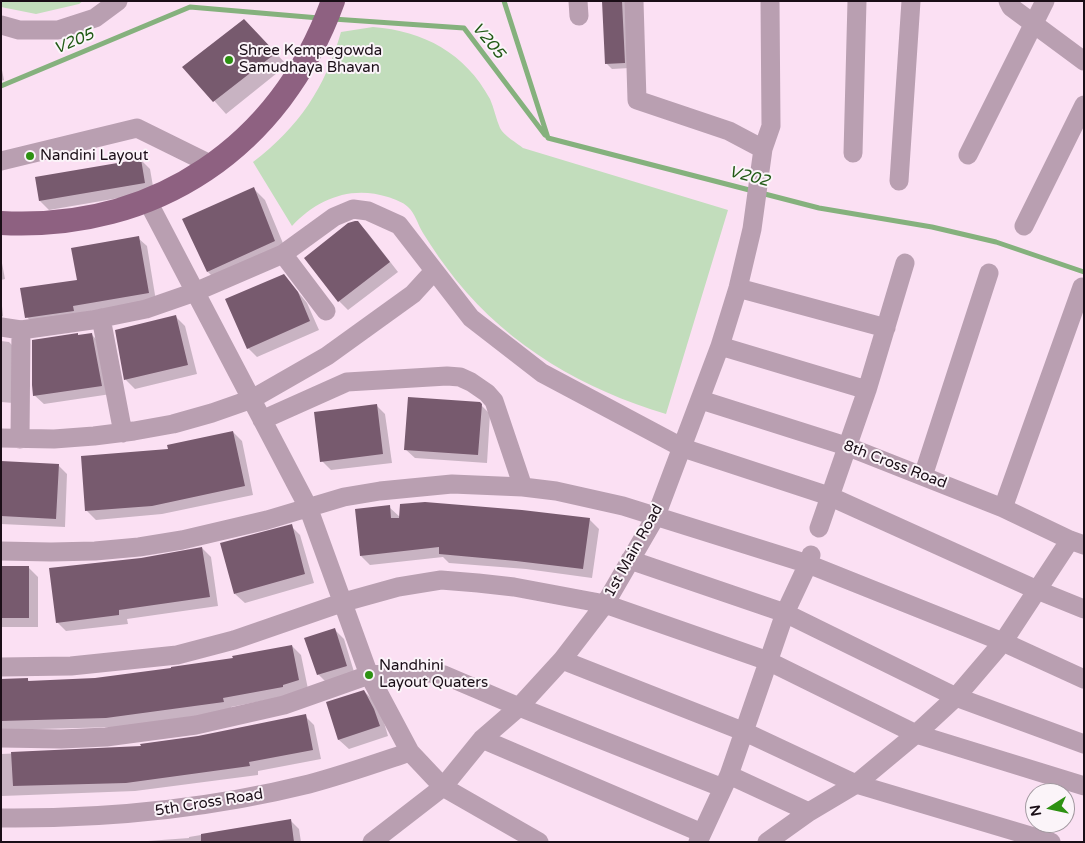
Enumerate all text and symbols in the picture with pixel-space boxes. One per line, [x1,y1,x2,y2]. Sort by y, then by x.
water label: V205 [467,19,509,63]
water label: V205 [51,25,97,59]
place label: Shree Kempegowda Samudhaya Bhavan [239,42,382,77]
marker: Shree Kempegowda Samudhaya Bhavan [223,54,235,66]
place label: Nandini Layout [40,147,148,165]
marker: Nandini Layout [24,150,36,162]
water label: V202 [727,163,771,191]
street label: 8th Cross Road [841,437,949,493]
street label: 1st Main Road [601,501,667,601]
place label: Nandhini Layout Quaters [379,657,488,692]
marker: Nandhini Layout Quaters [363,669,375,681]
north arrow [1025,783,1075,833]
street label: 5th Cross Road [154,786,264,820]
text: N [1026,804,1045,818]

